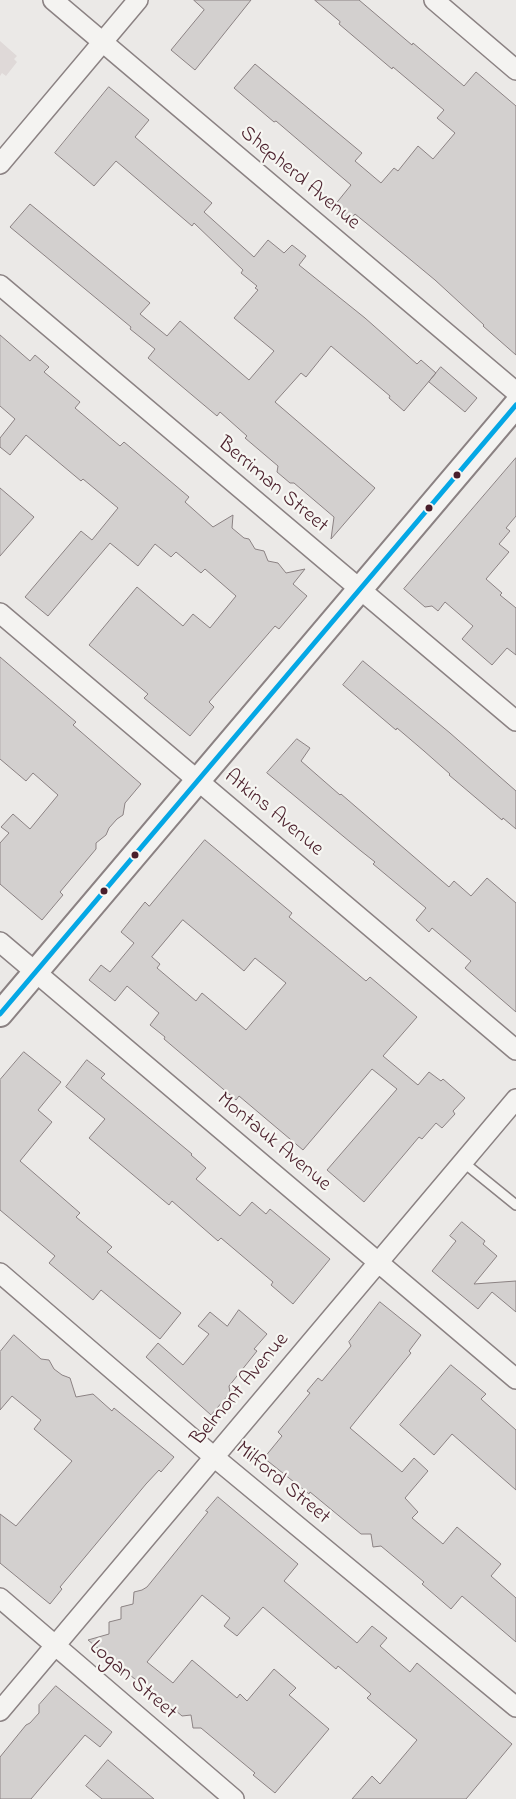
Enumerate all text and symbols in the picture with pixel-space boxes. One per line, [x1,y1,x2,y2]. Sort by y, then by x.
street label: Shepherd Avenue [234,121,364,237]
street label: Berriman Street [212,432,332,540]
unlabelled marker [452,470,462,480]
unlabelled marker [424,503,434,513]
street label: Atkins Avenue [218,765,328,863]
unlabelled marker [130,850,140,860]
unlabelled marker [99,886,109,896]
street label: Montauk Avenue [211,1088,335,1198]
street label: Belmont Avenue [186,1328,296,1452]
street label: Milford Street [229,1437,335,1531]
street label: Logan Street [83,1636,181,1726]

